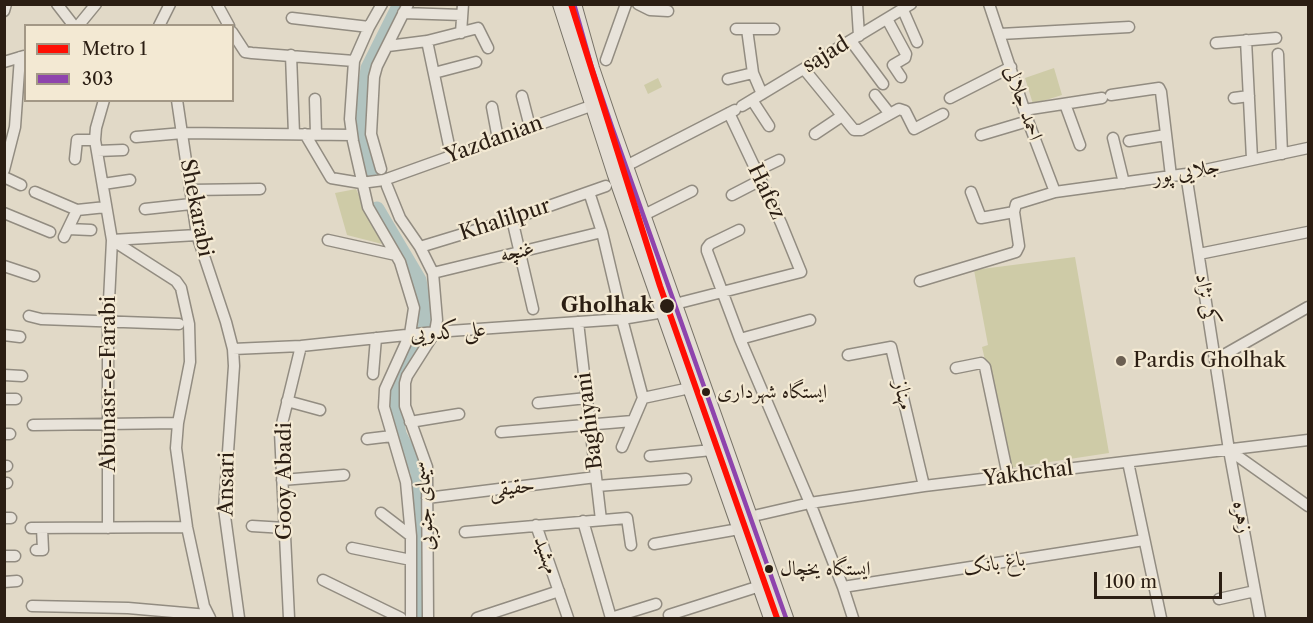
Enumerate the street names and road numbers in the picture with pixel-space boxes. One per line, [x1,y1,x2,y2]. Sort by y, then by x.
street label: sajad [798,31,854,79]
street label: احمد جلالی [998,62,1048,144]
street label: Yazdanian [442,111,546,169]
street label: جلایی پور [1150,154,1222,190]
street label: Shekarabi [174,157,218,259]
street label: Hafez [742,160,790,224]
street label: Khalilpur [456,193,554,247]
street label: غنچه [497,236,537,268]
street label: کی نژاد [1190,272,1222,326]
street label: Abunasr-e-Farabi [96,296,122,472]
street label: علی کدویی [409,317,487,347]
street label: Baghiyani [572,371,608,471]
street label: مهناز [888,378,918,412]
street label: Gooy Abadi [272,422,298,540]
street label: Ansari [214,452,240,516]
street label: Yakhchal [981,456,1075,492]
street label: سیمای جنوبی [410,460,440,552]
street label: حقیقی [488,473,536,503]
street label: زهره [1227,499,1257,535]
street label: مهشید [528,533,564,577]
street label: باغ بانک [961,547,1027,581]

